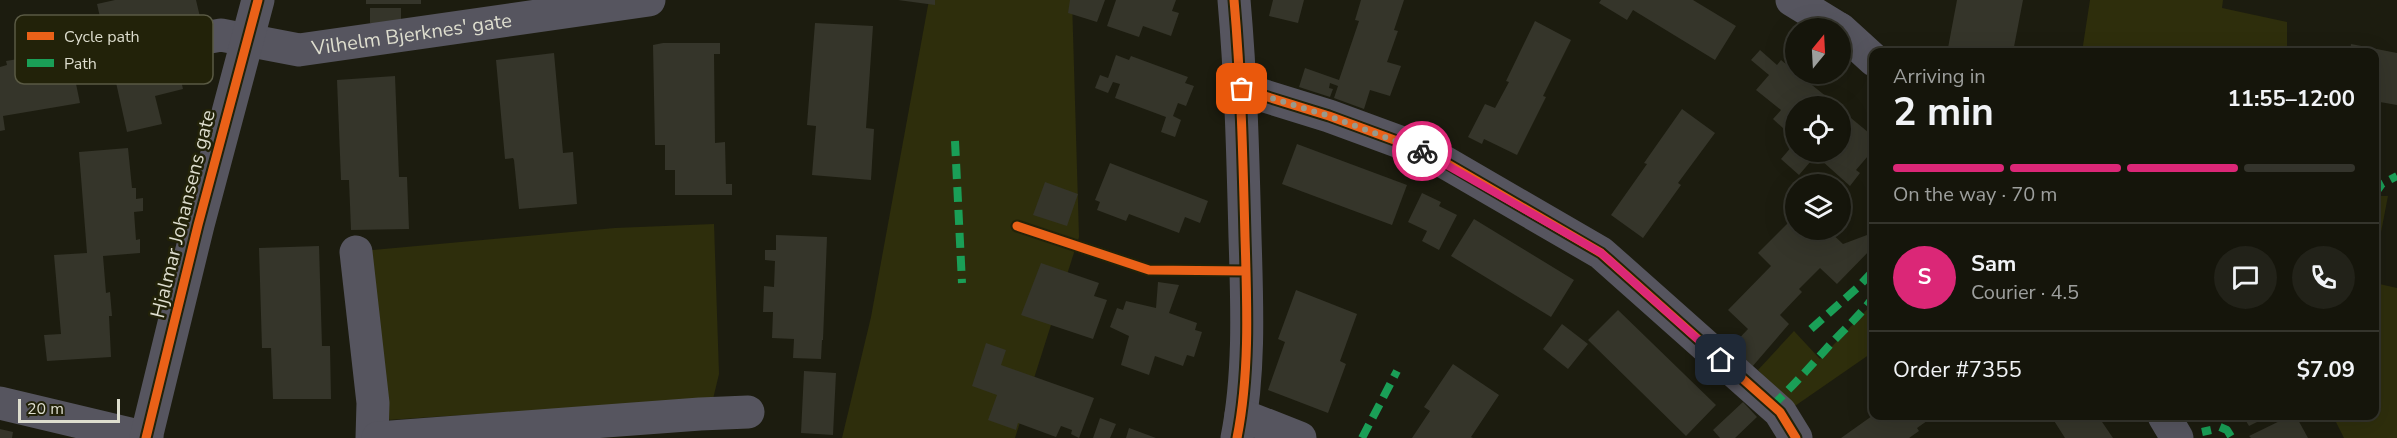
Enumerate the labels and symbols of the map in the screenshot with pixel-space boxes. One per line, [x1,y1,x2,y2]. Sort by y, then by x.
street label: Vilhelm Bjerknes' gate [309,6,513,62]
legend [15,15,213,84]
north arrow [1785,18,1851,84]
text: Cycle path [64,26,140,48]
text: Path [64,53,97,75]
pin [1216,63,1267,114]
street label: Hjalmar Johansens gate [144,107,222,321]
courier [1392,121,1452,181]
pin [1695,334,1746,385]
scale bar [18,396,120,424]

